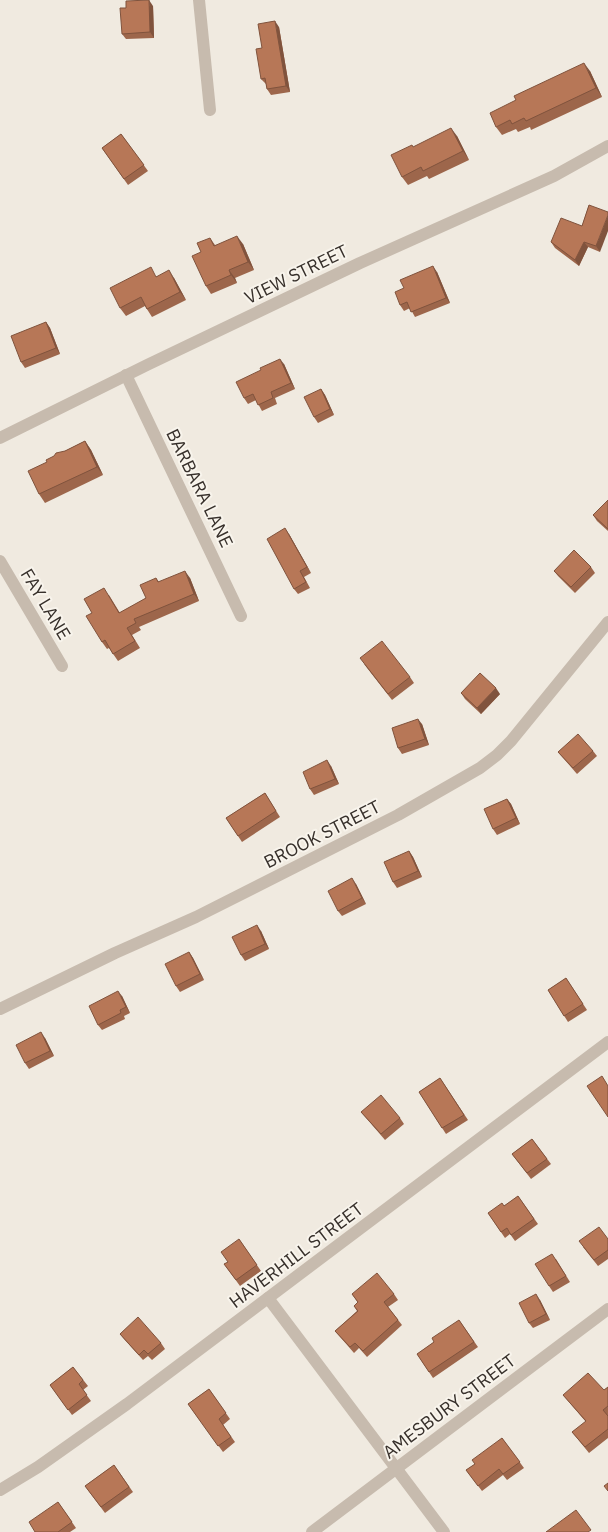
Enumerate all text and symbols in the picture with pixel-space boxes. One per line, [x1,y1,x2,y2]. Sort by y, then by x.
street label: VIEW STREET [241,239,351,309]
street label: BARBARA LANE [161,425,239,551]
street label: FAY LANE [16,564,76,644]
street label: BROOK STREET [260,795,384,873]
street label: HAVERHILL STREET [224,1197,368,1313]
street label: AMESBURY STREET [378,1349,520,1463]

